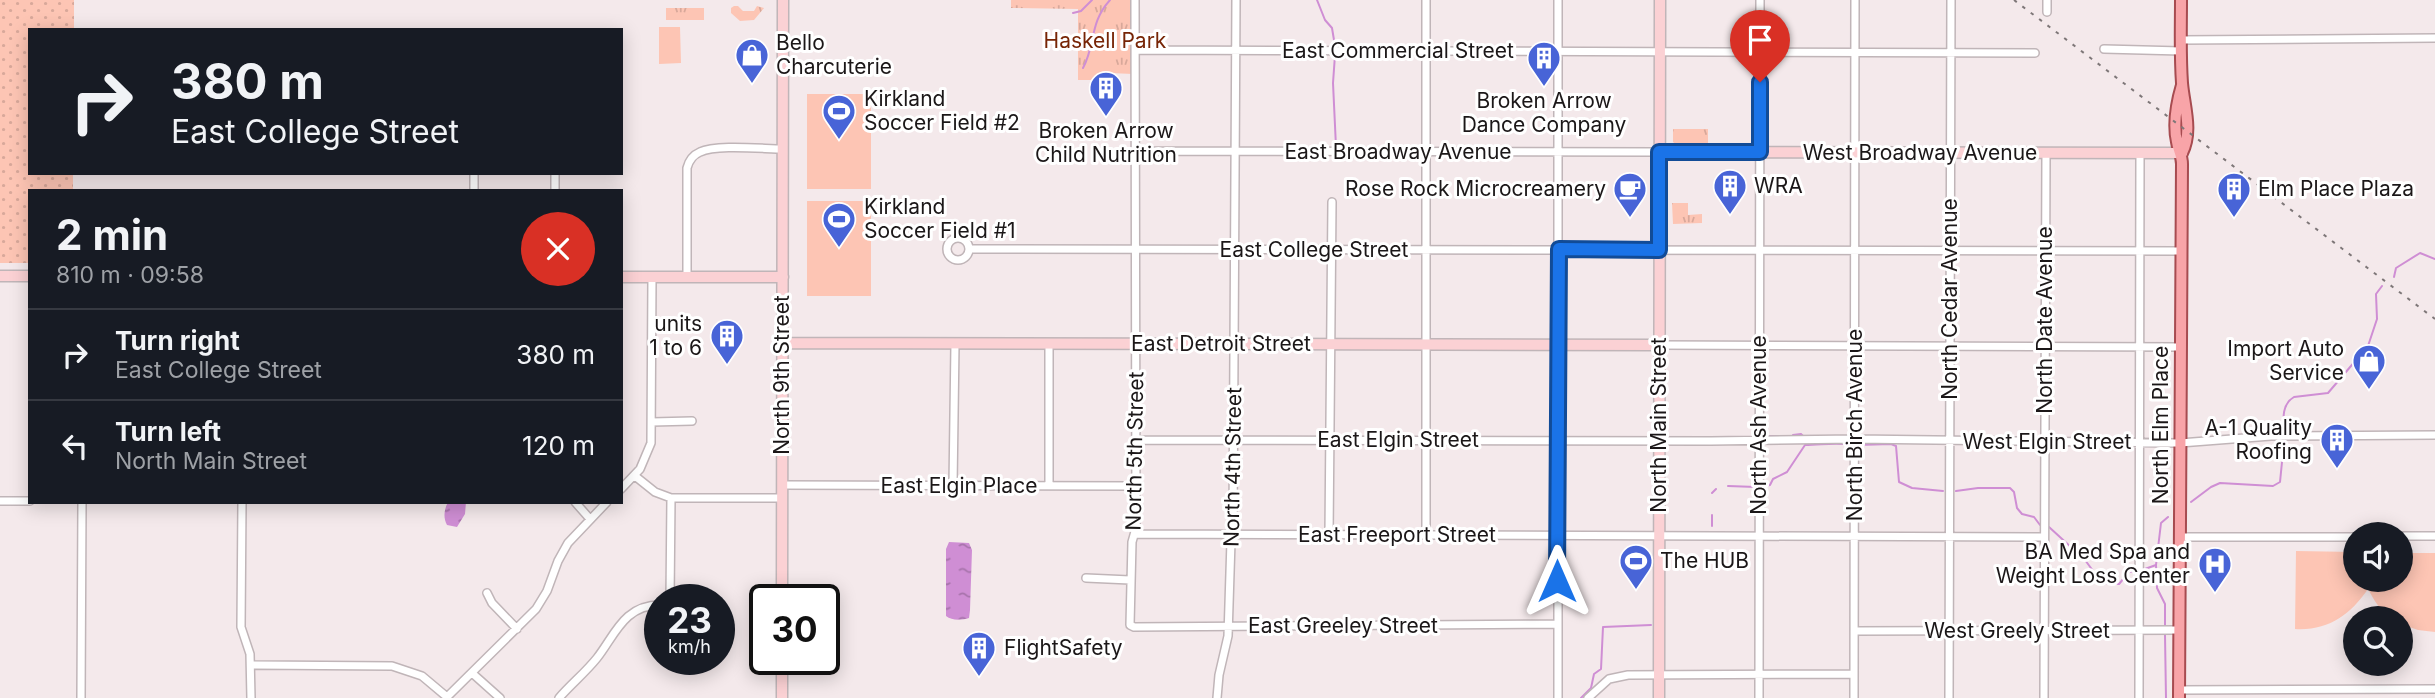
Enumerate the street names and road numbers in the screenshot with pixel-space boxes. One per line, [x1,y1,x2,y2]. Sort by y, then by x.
street label: East Commercial Street [1282,38,1514,63]
street label: East Broadway Avenue [1284,139,1512,164]
street label: West Broadway Avenue [1803,140,2037,165]
street label: North Cedar Avenue [1937,198,1962,400]
street label: North Date Avenue [2032,226,2057,414]
street label: East College Street [1220,237,1409,262]
street label: North 9th Street [769,295,794,455]
street label: North Birch Avenue [1842,329,1867,521]
street label: East Detroit Street [1131,331,1311,356]
street label: North Ash Avenue [1746,335,1771,515]
street label: North Main Street [1646,337,1671,513]
street label: North Elm Place [2148,346,2173,504]
street label: North 5th Street [1121,371,1148,531]
street label: North 4th Street [1219,387,1246,547]
street label: East Elgin Street [1317,427,1479,452]
street label: West Elgin Street [1963,429,2132,454]
street label: East Elgin Place [881,473,1037,498]
street label: East Freeport Street [1298,522,1496,547]
street label: East Greeley Street [1248,613,1438,638]
street label: West Greely Street [1924,618,2110,643]

